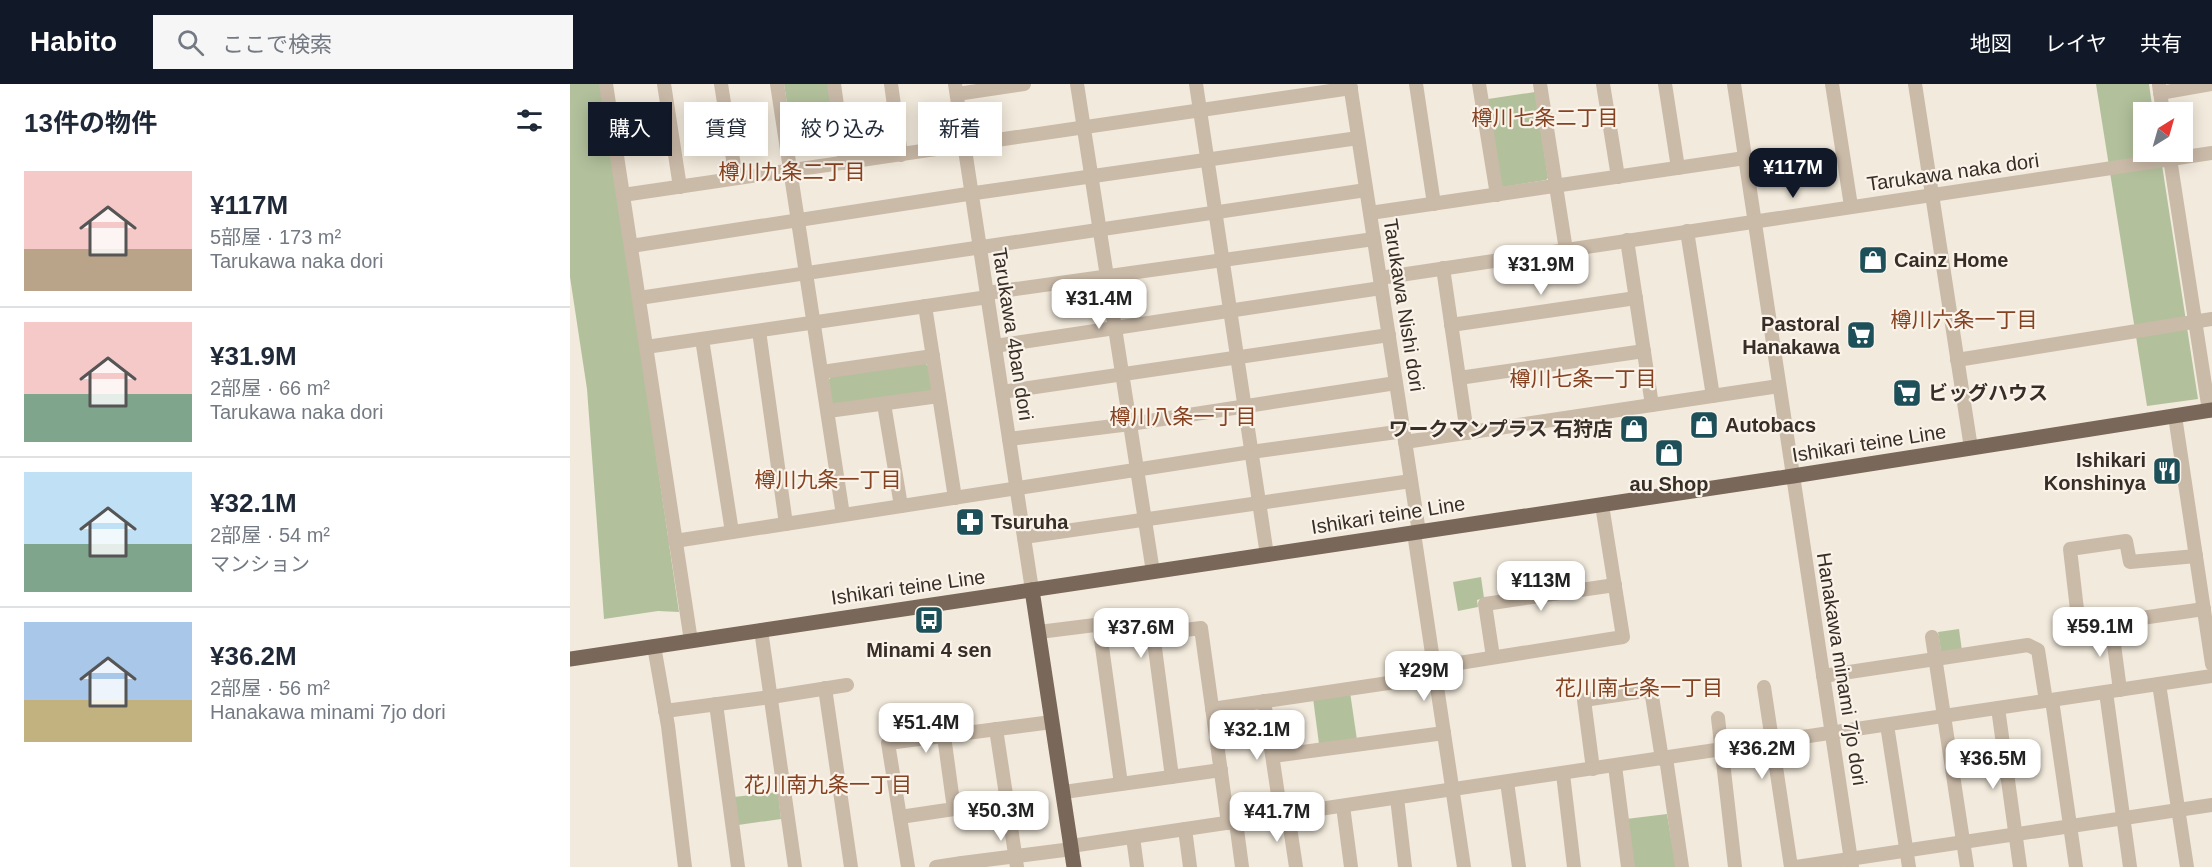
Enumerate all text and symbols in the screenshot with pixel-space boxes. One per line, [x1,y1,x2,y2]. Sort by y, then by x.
search box [153,15,573,69]
text: Habito [30,26,117,57]
icon: search [174,26,207,59]
text: ここで検索 [222,32,332,57]
text: 地図 [1970,32,2012,55]
text: レイヤ [2045,32,2107,55]
text: 共有 [2140,32,2182,55]
chip: 購入 [588,102,672,156]
chip: 賃貸 [684,102,768,156]
chip: 絞り込み [780,102,906,156]
chip: 新着 [918,102,1002,156]
north arrow [2133,102,2193,162]
map controls [2133,102,2193,162]
icon: filters [513,104,546,137]
district label: 樽川七条二丁目 [1472,106,1619,129]
text: 13件の物件 [24,108,157,138]
pin: ¥117M [1751,148,1835,199]
street label: Tarukawa naka dori [1866,149,2040,195]
text: ¥117M [1763,156,1823,178]
district label: 樽川九条二丁目 [719,160,866,183]
text: ¥117M [210,190,288,220]
icon: home [72,195,144,267]
street label: Tarukawa Nishi dori [1379,217,1429,393]
text: 5部屋 · 173 m² [210,226,341,248]
shop icon: Cainz Home [1857,244,1889,276]
pin: ¥31.9M [1492,245,1590,296]
street label: Tarukawa 4ban dori [988,246,1038,422]
place label: Cainz Home [1894,249,2008,271]
text: Tarukawa naka dori [210,250,383,272]
text: ¥31.9M [1508,253,1574,275]
pin: ¥31.4M [1050,279,1148,330]
text: ¥31.4M [1066,287,1132,309]
district label: 樽川六条一丁目 [1891,308,2038,331]
place label: Pastoral Hanakawa [1742,313,1841,358]
supermarket icon: Pastoral Hanakawa [1845,319,1877,351]
text: ¥31.9M [210,341,297,371]
icon: home [72,346,144,418]
district label: 樽川七条一丁目 [1510,367,1657,390]
text: 2部屋 · 66 m² [210,377,330,399]
supermarket icon: ビッグハウス [1891,377,1923,409]
place label: ビッグハウス [1928,382,2048,404]
text: Tarukawa naka dori [210,401,383,423]
district label: 樽川八条一丁目 [1110,405,1257,428]
shop icon: Autobacs [1688,409,1720,441]
shop icon: ワークマンプラス 石狩店 [1618,413,1650,445]
place label: Autobacs [1725,414,1816,436]
place label: ワークマンプラス 石狩店 [1388,418,1613,440]
street label: Ishikari teine Line [1790,420,1948,466]
shop icon: au Shop [1653,437,1685,469]
place label: Ishikari Konshinya [2044,449,2147,494]
restaurant icon: Ishikari Konshinya [2151,455,2183,487]
district label: 樽川九条一丁目 [755,468,902,491]
place label: au Shop [1630,473,1708,495]
text: ¥32.1M [210,488,297,518]
street label: Ishikari teine Line [1309,492,1467,538]
icon: home [72,496,144,568]
pharmacy icon: Tsuruha [954,506,986,538]
place label: Tsuruha [991,511,1069,533]
text: 2部屋 · 54 m² [210,524,330,546]
street label: Hanakawa minami 7jo dori [1813,551,1871,787]
text: マンション [210,553,310,575]
pin: ¥113M [1499,561,1583,612]
street label: Ishikari teine Line [829,565,987,609]
text: ¥113M [1511,569,1571,591]
bus stop icon: Minami 4 sen [913,604,945,636]
pin: ¥59.1M [2051,607,2149,658]
pin: ¥37.6M [1092,608,1190,659]
text: ¥59.1M [2067,615,2133,637]
text: ¥37.6M [1108,616,1174,638]
place label: Minami 4 sen [866,639,992,661]
text: ¥36.2M [210,641,297,671]
icon: home [72,646,144,718]
pin: ¥29M [1388,651,1460,702]
text: ¥29M [1399,659,1449,681]
district label: 花川南七条一丁目 [1555,676,1723,699]
text: 2部屋 · 56 m² [210,677,330,699]
text: Hanakawa minami 7jo dori [210,701,446,723]
pin: ¥51.4M [877,703,975,754]
pin: ¥32.1M [1208,710,1306,761]
text: ¥51.4M [893,711,959,733]
text: ¥32.1M [1224,718,1290,740]
pin: ¥36.2M [1713,729,1811,780]
text: ¥36.2M [1729,737,1795,759]
pin: ¥36.5M [1944,739,2042,790]
text: ¥36.5M [1960,747,2026,769]
district label: 花川南九条一丁目 [744,773,912,796]
pin: ¥50.3M [952,791,1050,842]
pin: ¥41.7M [1228,792,1326,843]
text: ¥50.3M [968,799,1034,821]
text: ¥41.7M [1244,800,1310,822]

